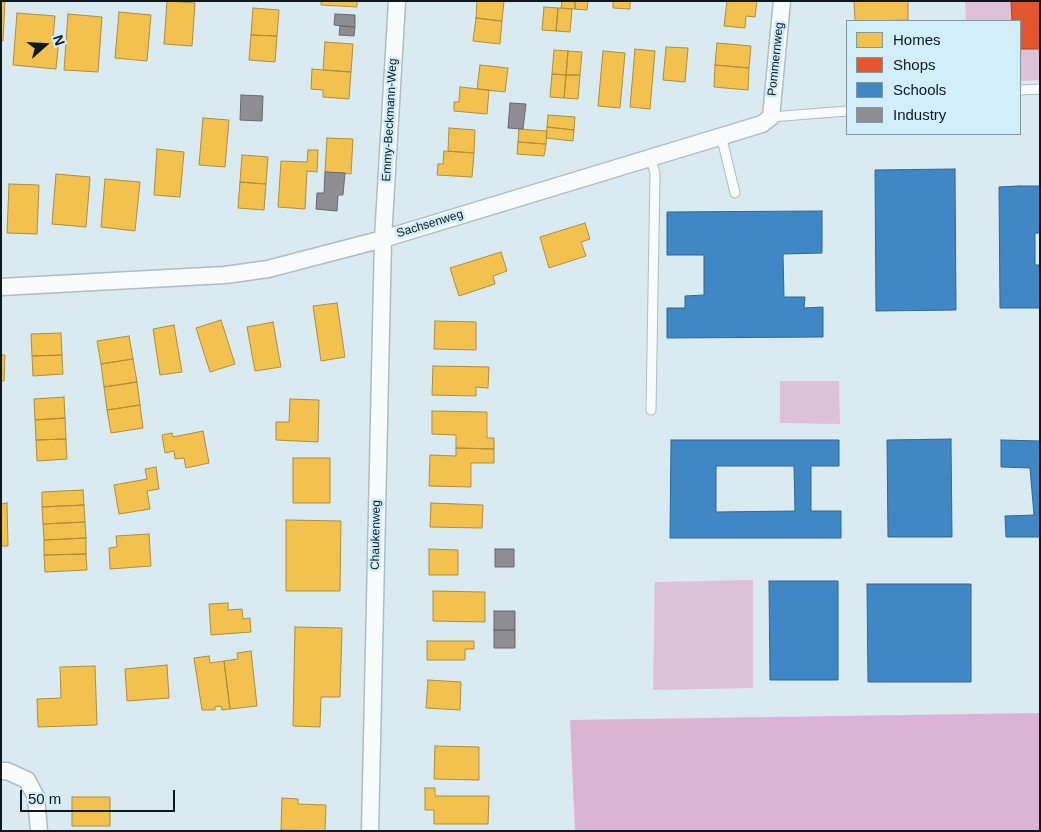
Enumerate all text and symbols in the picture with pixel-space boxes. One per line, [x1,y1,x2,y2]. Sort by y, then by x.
north arrow [20,20,70,70]
legend [846,20,1021,135]
street label: Pommernweg [765,21,787,97]
text: Homes [893,31,941,48]
text: N [50,33,68,48]
text: Shops [893,56,936,73]
street label: Emmy-Beckmann-Weg [380,58,400,182]
text: Schools [893,81,946,98]
text: Industry [893,106,946,123]
street label: Sachsenweg [395,207,465,241]
street label: Chaukenweg [368,500,384,570]
scale bar [22,780,178,812]
text: 50 m [28,790,61,807]

